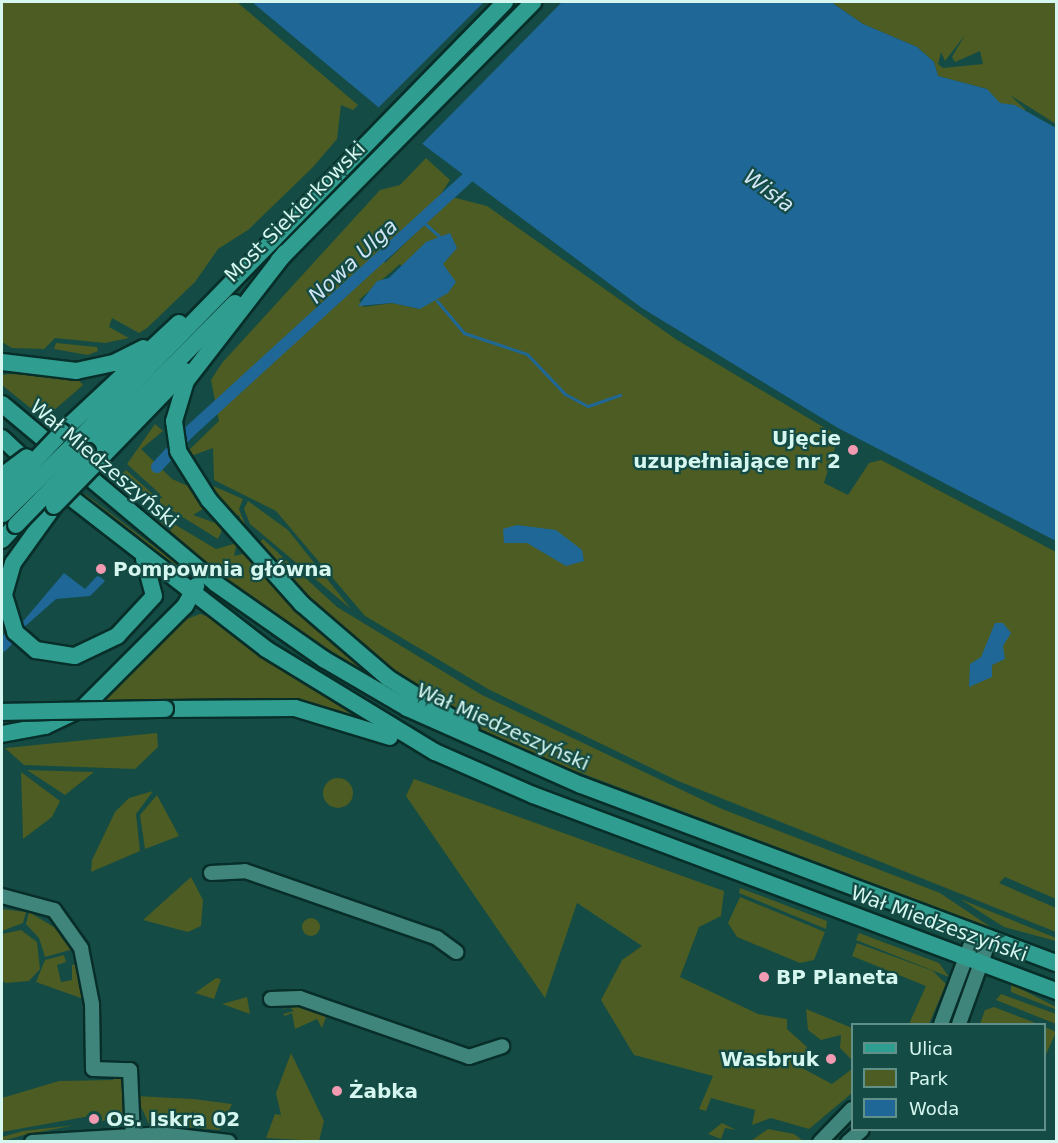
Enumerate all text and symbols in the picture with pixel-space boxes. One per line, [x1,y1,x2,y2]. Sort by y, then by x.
street label: Most Siekierkowski [220,137,370,287]
water label: Wisła [739,164,799,218]
water label: Nowa Ulga [303,213,403,309]
street label: Wał Miedzeszyński [25,395,183,533]
place label: Ujęcie uzupełniające nr 2 [633,426,841,473]
marker: Ujęcie uzupełniające nr 2 [846,443,860,457]
place label: Pompownia główna [113,557,332,581]
marker: Pompownia główna [94,562,108,576]
street label: Wał Miedzeszyński [413,678,593,776]
street label: Wał Miedzeszyński [847,881,1031,967]
place label: BP Planeta [776,965,899,989]
marker: BP Planeta [757,970,771,984]
legend [851,1023,1046,1131]
text: Ulica [909,1038,953,1059]
place label: Wasbruk [721,1047,819,1071]
marker: Wasbruk [824,1052,838,1066]
text: Park [909,1068,948,1089]
place label: Żabka [349,1079,418,1103]
marker: Żabka [330,1084,344,1098]
text: Woda [909,1098,959,1119]
place label: Os. Iskra 02 [106,1107,240,1131]
marker: Os. Iskra 02 [87,1112,101,1126]

